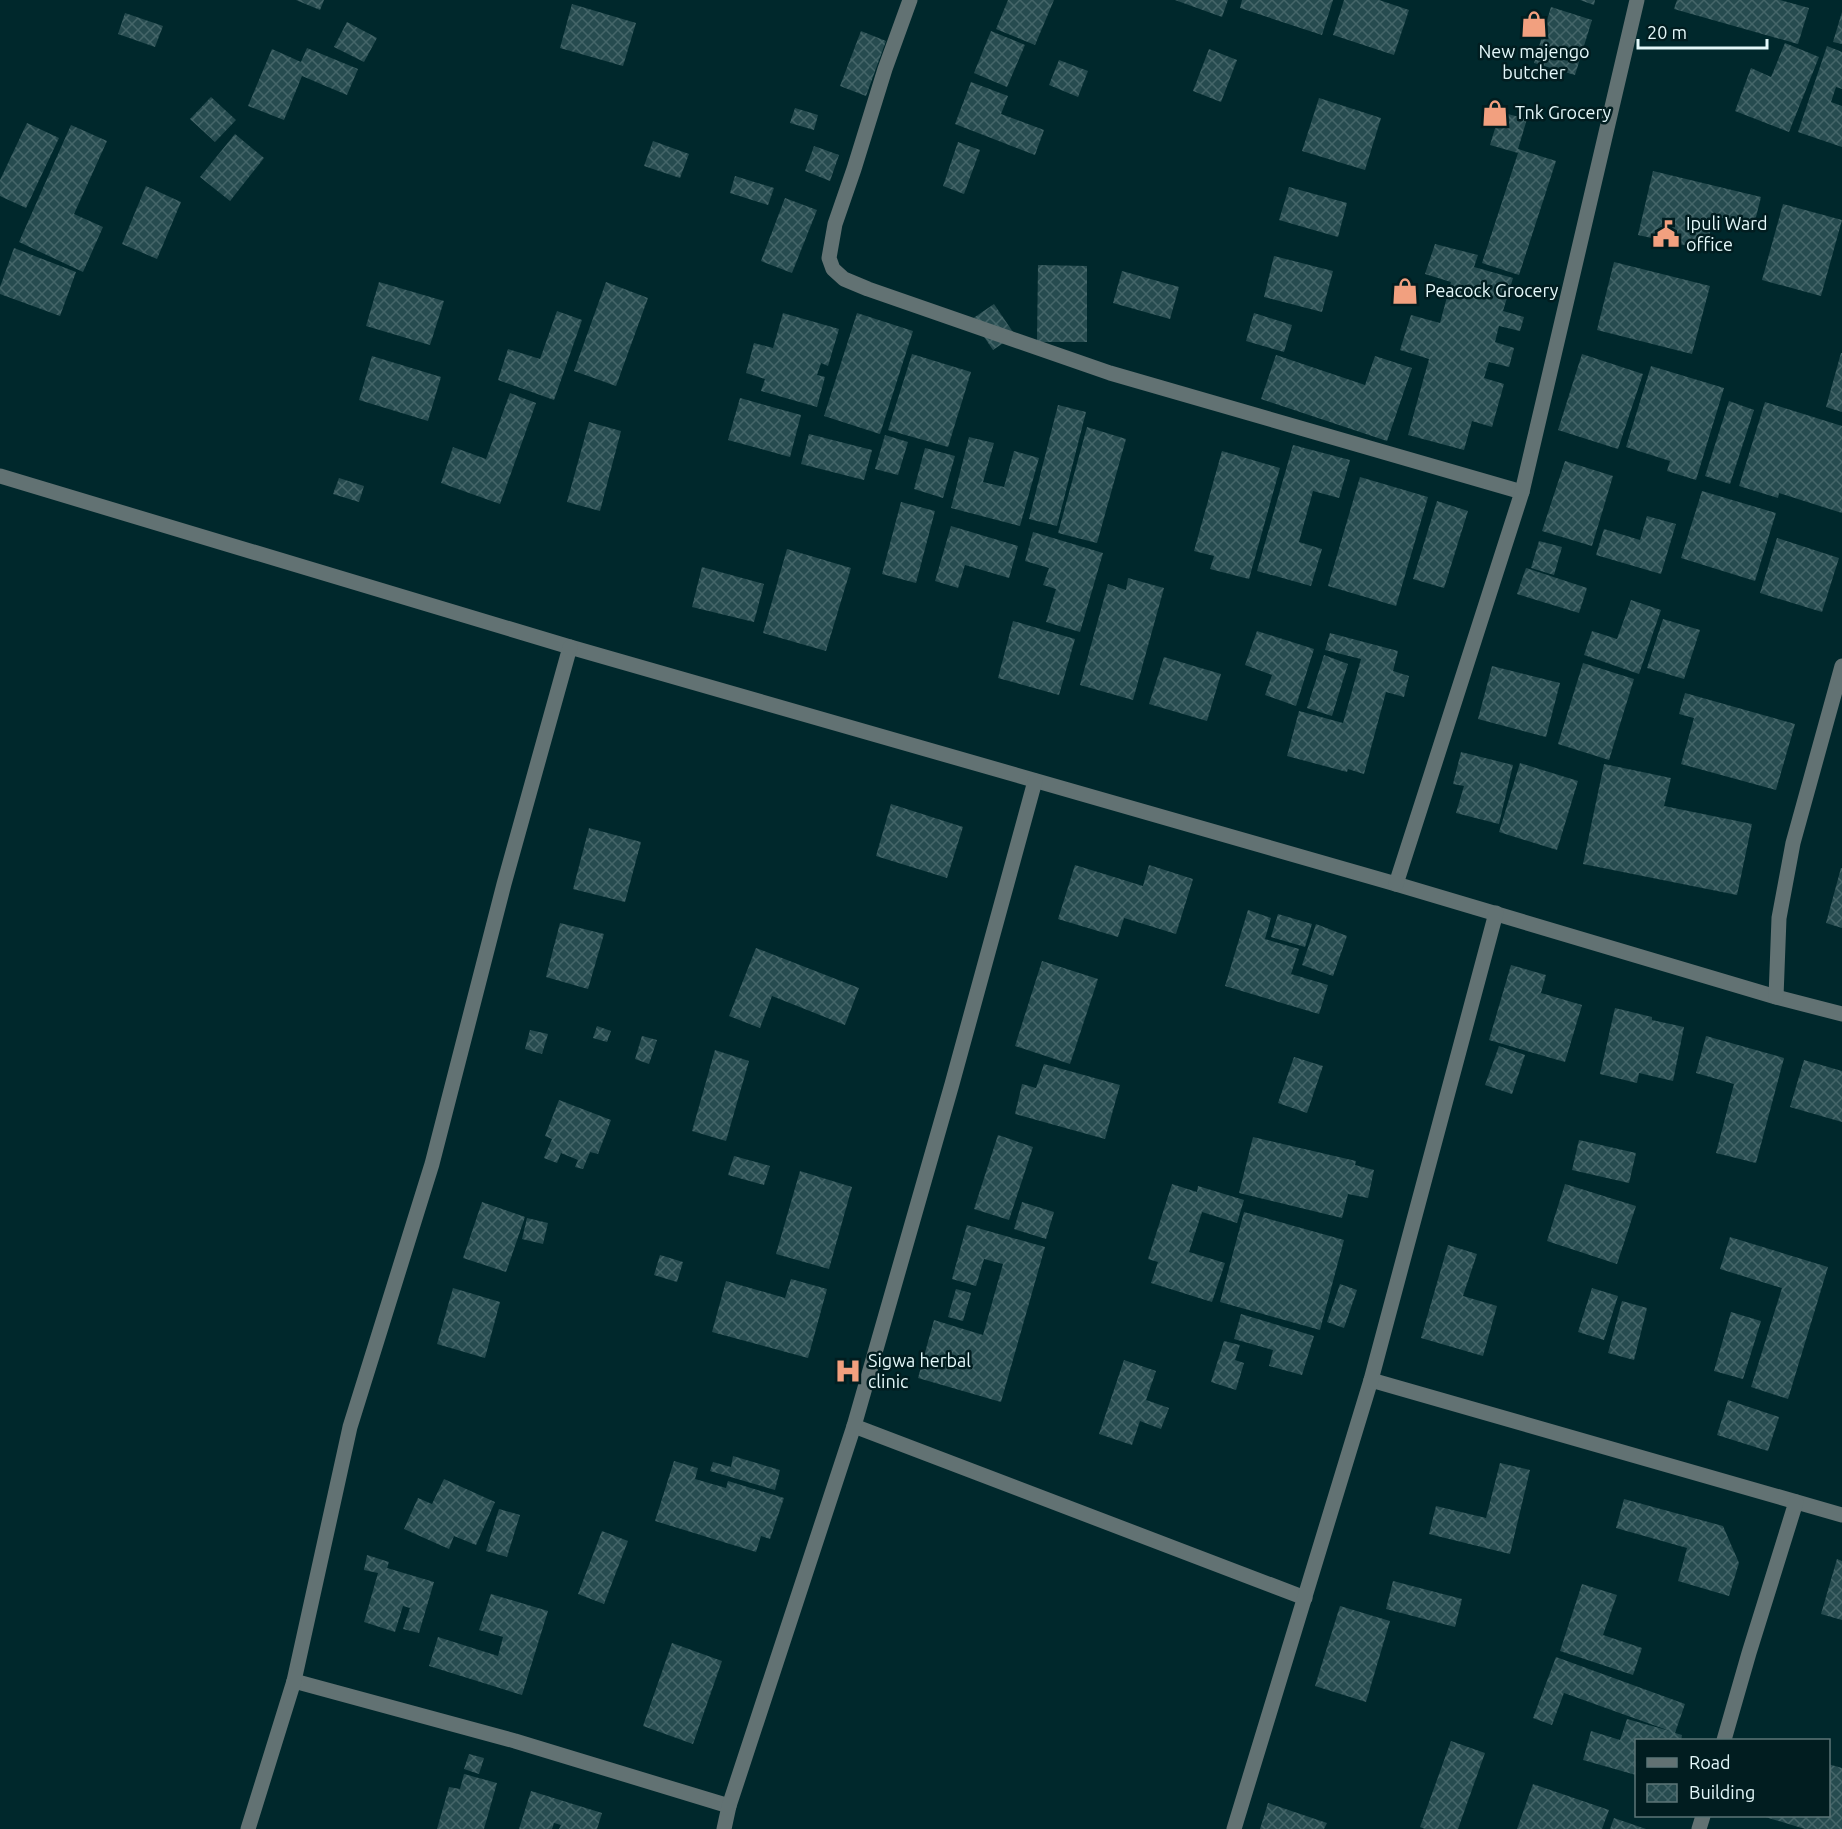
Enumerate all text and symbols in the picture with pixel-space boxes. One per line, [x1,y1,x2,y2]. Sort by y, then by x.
shop icon: New majengo butcher [1519,9,1549,39]
scale bar [1638,12,1767,50]
text: 20 m [1647,22,1687,42]
place label: New majengo butcher [1478,41,1590,82]
shop icon: Tnk Grocery [1480,98,1510,128]
place label: Tnk Grocery [1515,102,1612,122]
place label: Ipuli Ward office [1686,213,1768,254]
public building icon: Ipuli Ward office [1651,219,1681,249]
shop icon: Peacock Grocery [1390,276,1420,306]
place label: Peacock Grocery [1425,280,1559,300]
place label: Sigwa herbal clinic [868,1350,971,1391]
hospital icon: Sigwa herbal clinic [833,1356,863,1386]
legend [1635,1739,1830,1817]
text: Road [1689,1752,1731,1772]
text: Building [1689,1782,1755,1802]

